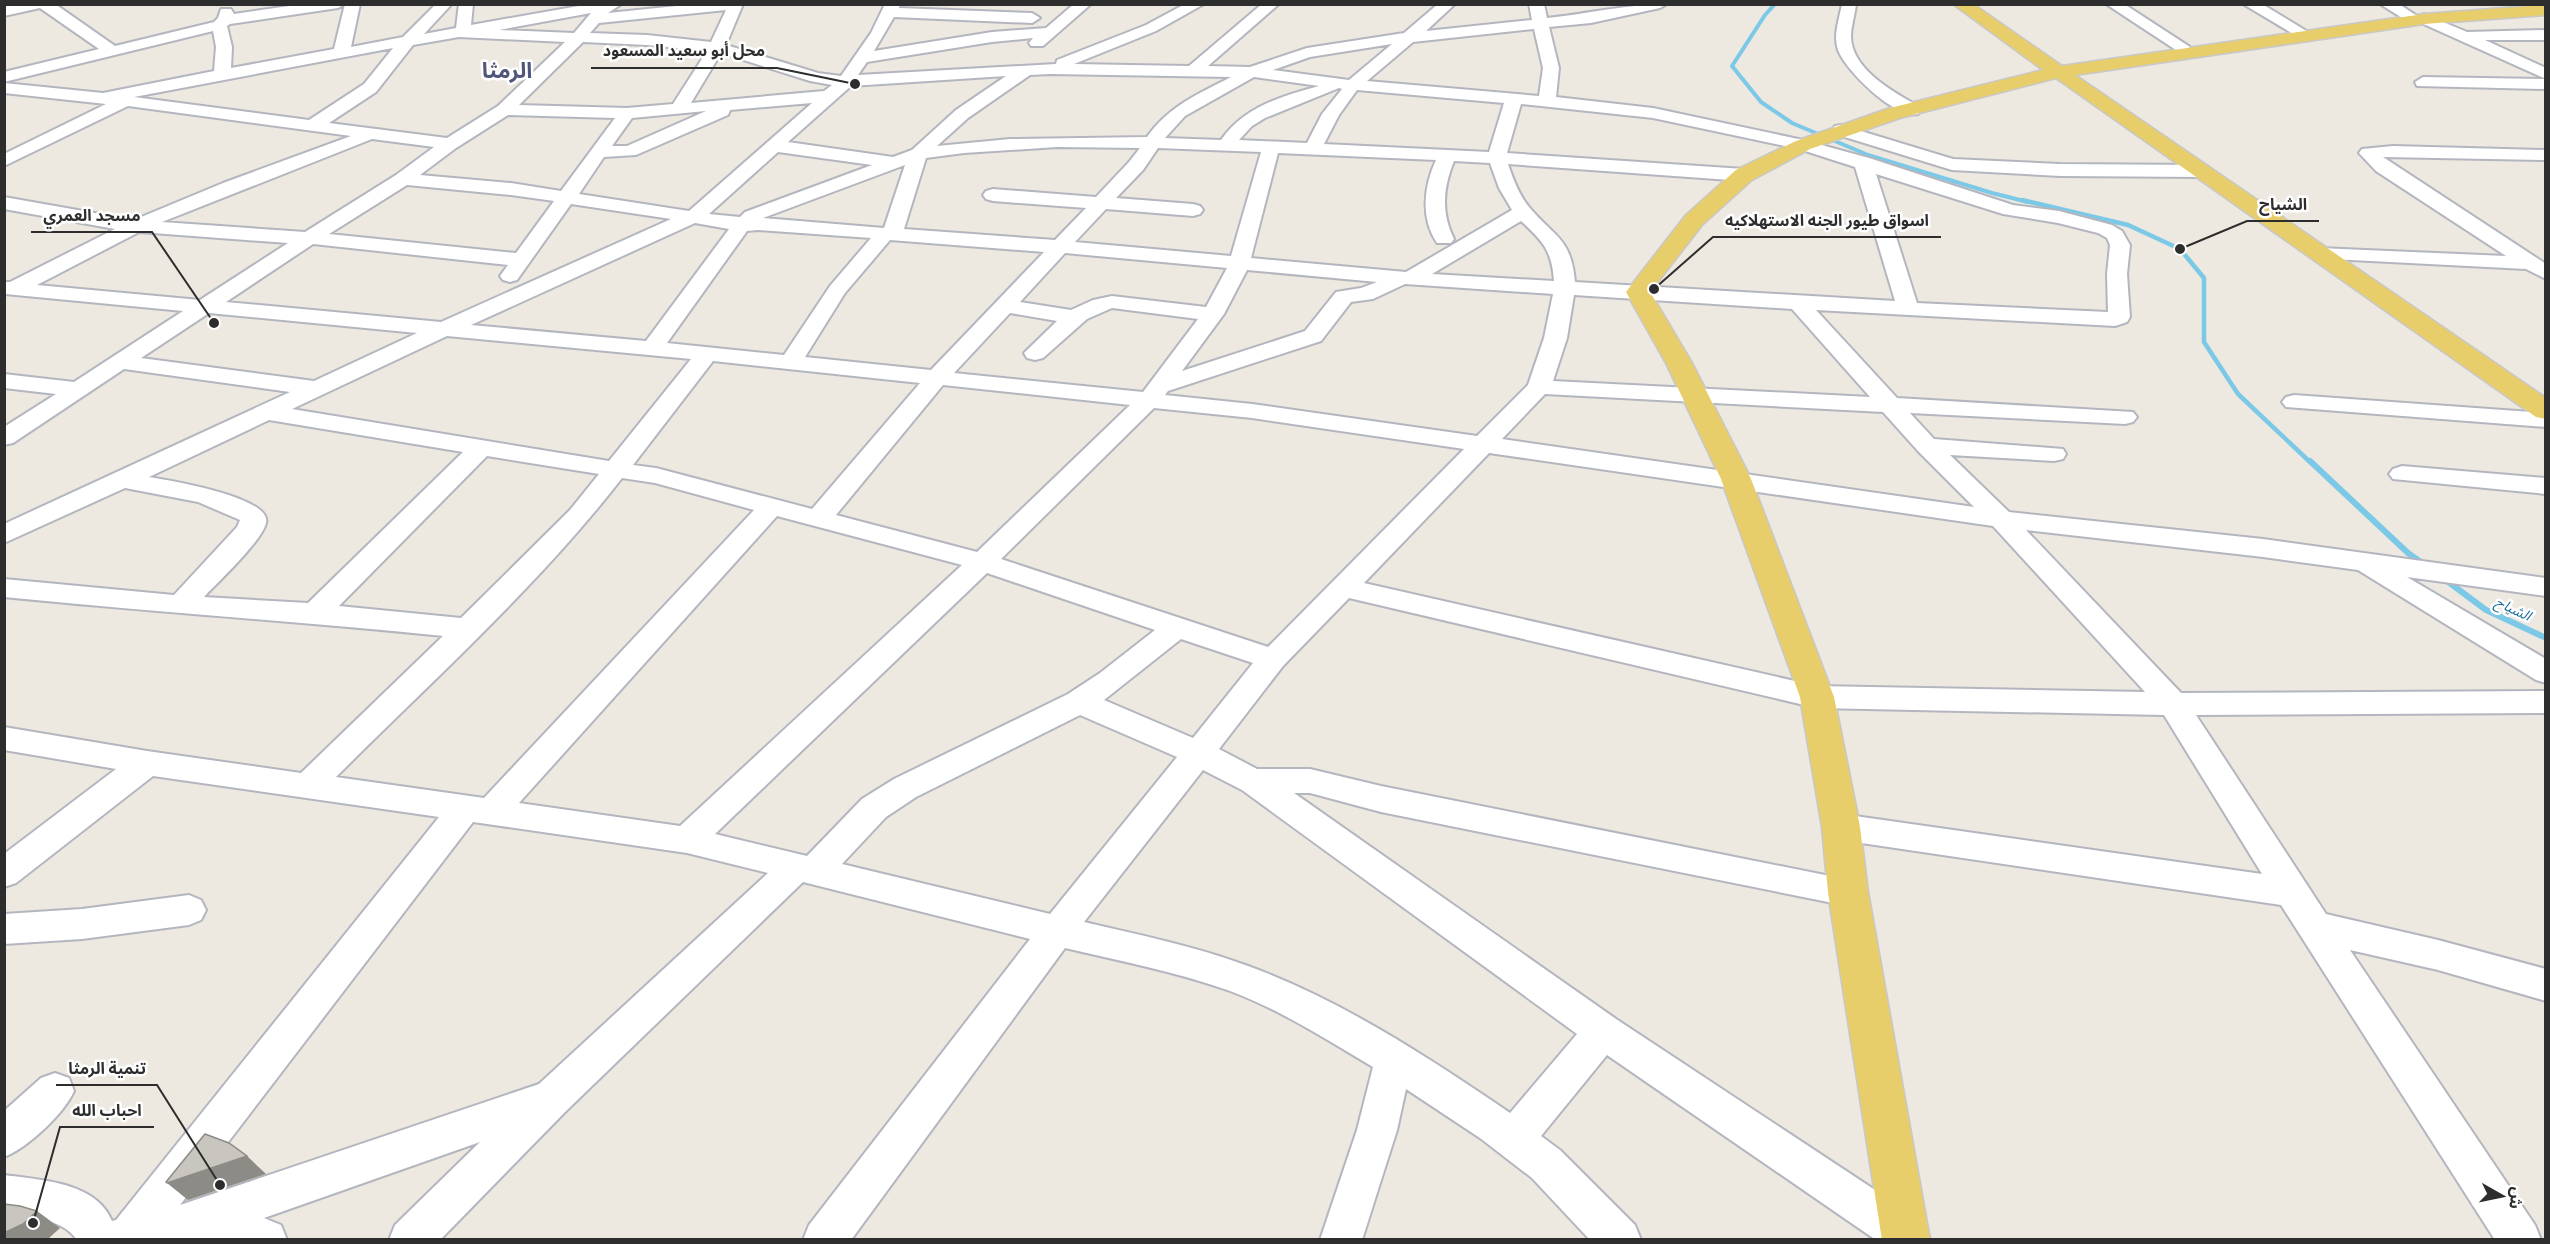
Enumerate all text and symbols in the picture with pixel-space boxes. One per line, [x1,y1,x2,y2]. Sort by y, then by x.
callout: محل أبو سعيد المسعود [591,34,777,68]
text: محل أبو سعيد المسعود [603,41,765,60]
district label: الرمثا [482,57,532,84]
callout: الشياح [2247,187,2319,221]
text: الشياح [2259,195,2307,216]
callout: مسجد العمري [31,198,152,232]
callout: اسواق طيور الجنه الاستهلاكيه [1713,203,1941,237]
text: مسجد العمري [43,206,141,229]
text: اسواق طيور الجنه الاستهلاكيه [1725,211,1929,230]
water label: الشياح [2491,593,2535,627]
callout: تنمية الرمثا [56,1051,157,1085]
text: تنمية الرمثا [68,1059,146,1078]
callout: احباب الله [60,1093,154,1127]
text: احباب الله [72,1101,142,1120]
north arrow [2472,1166,2532,1226]
text: ش [2505,1186,2527,1211]

